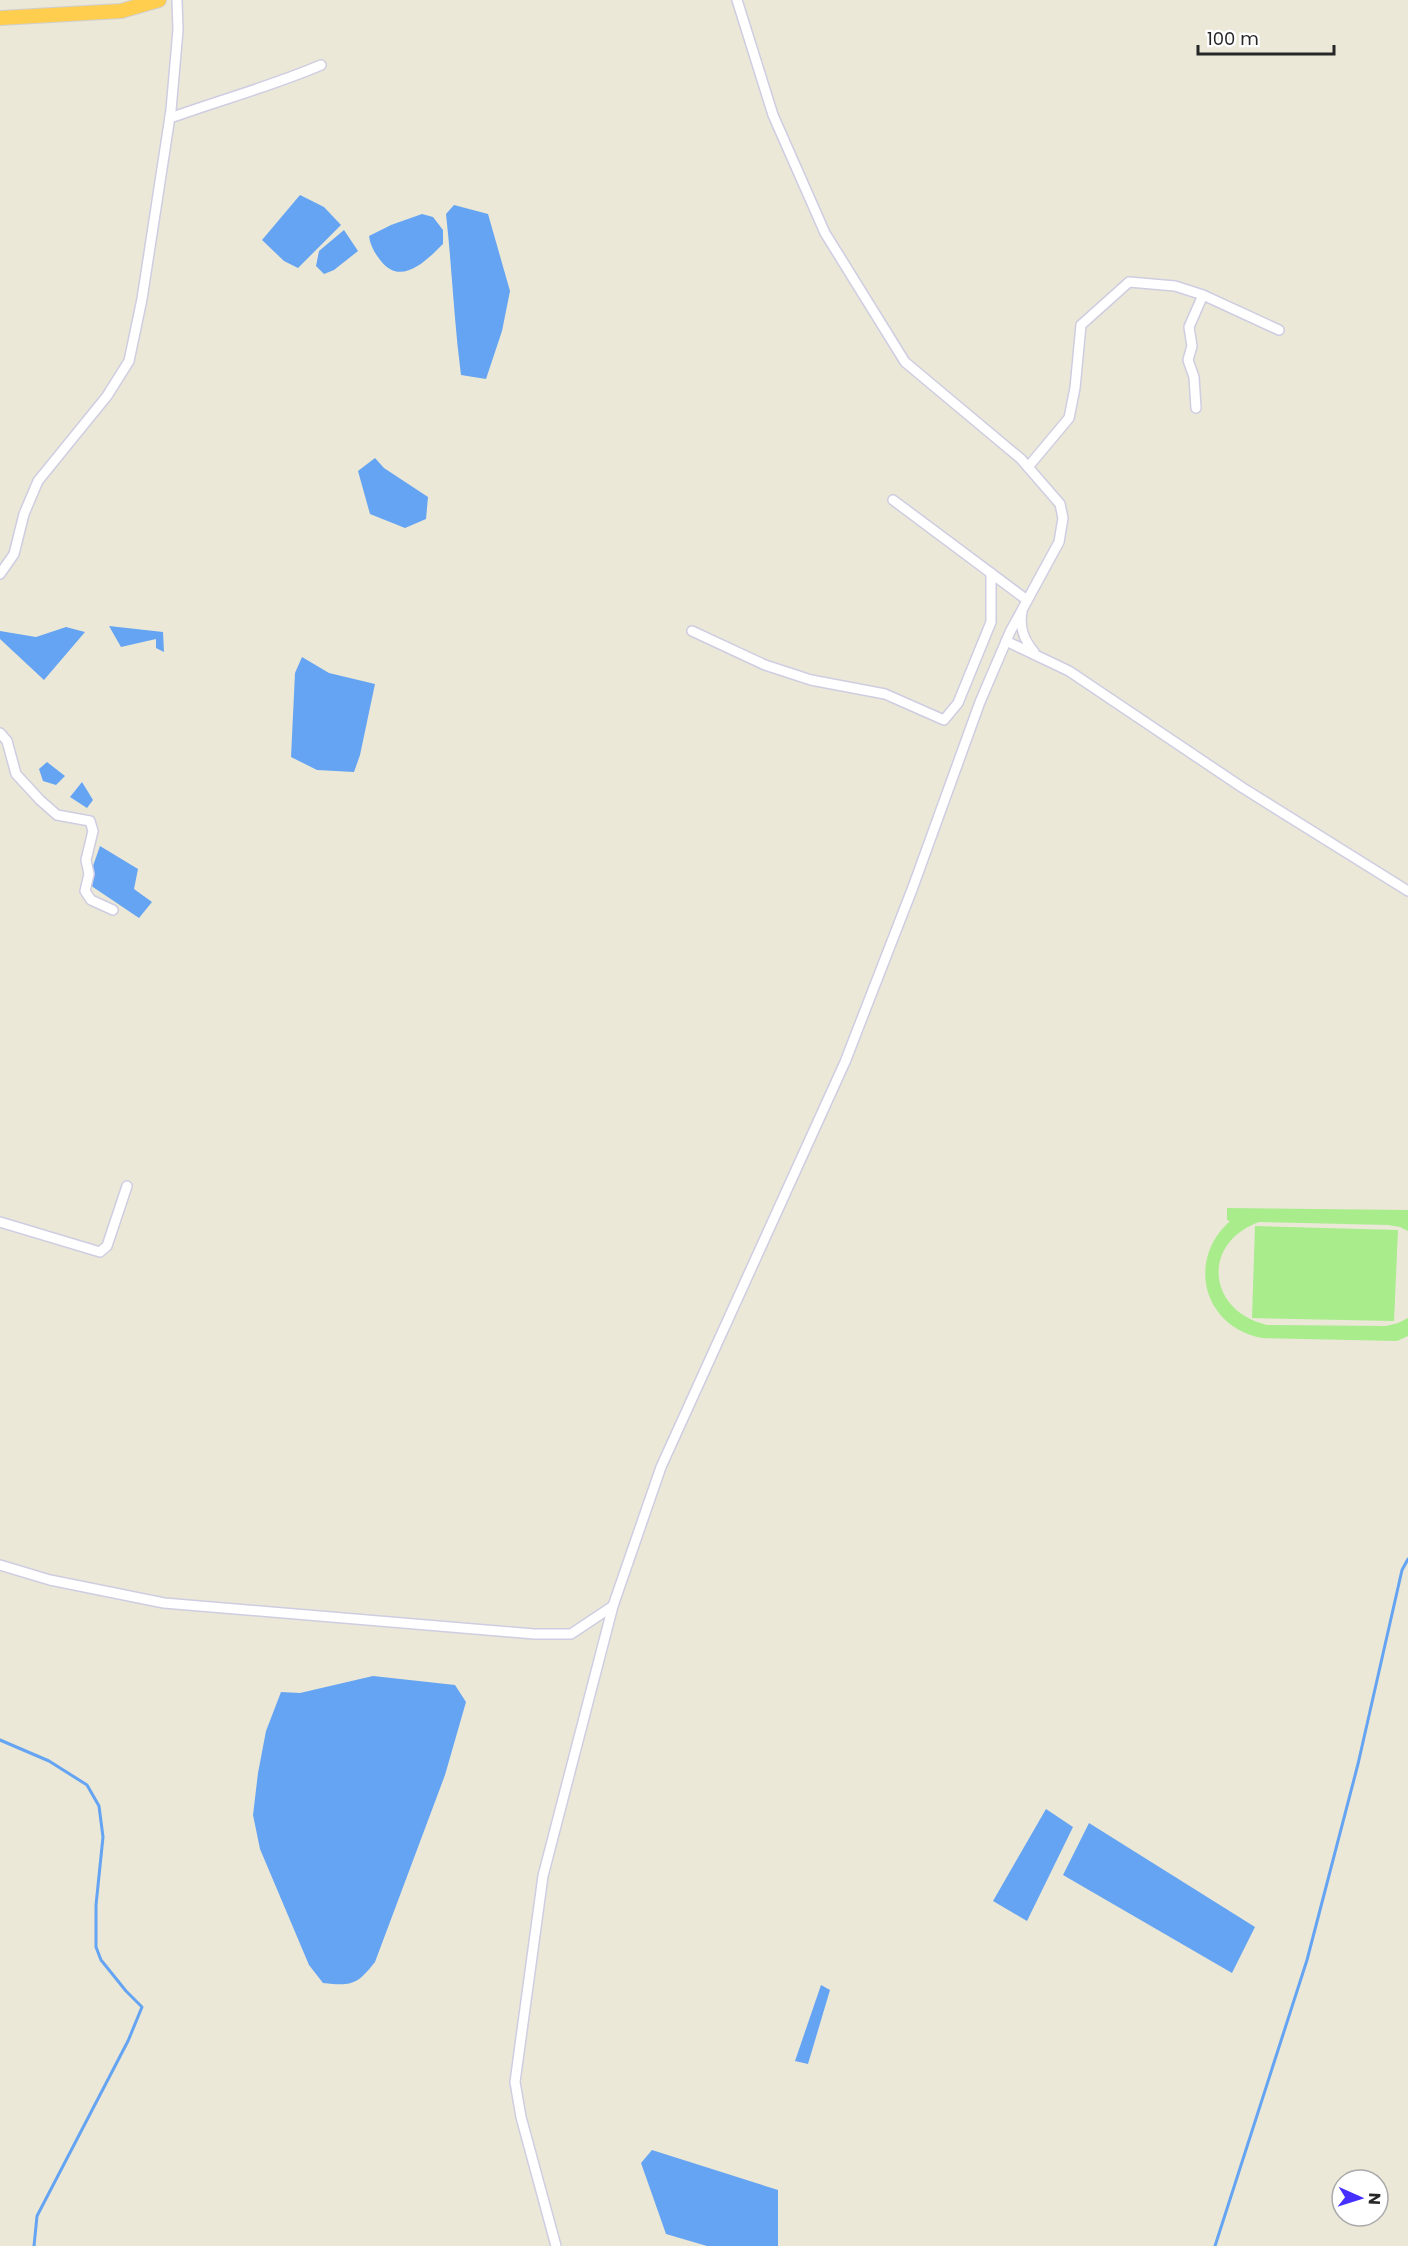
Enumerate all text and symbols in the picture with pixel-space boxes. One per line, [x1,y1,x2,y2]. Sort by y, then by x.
scale bar [1198,18,1334,56]
text: 100 m [1207,26,1259,51]
north arrow [1330,2168,1390,2228]
text: N [1363,2192,1386,2205]

